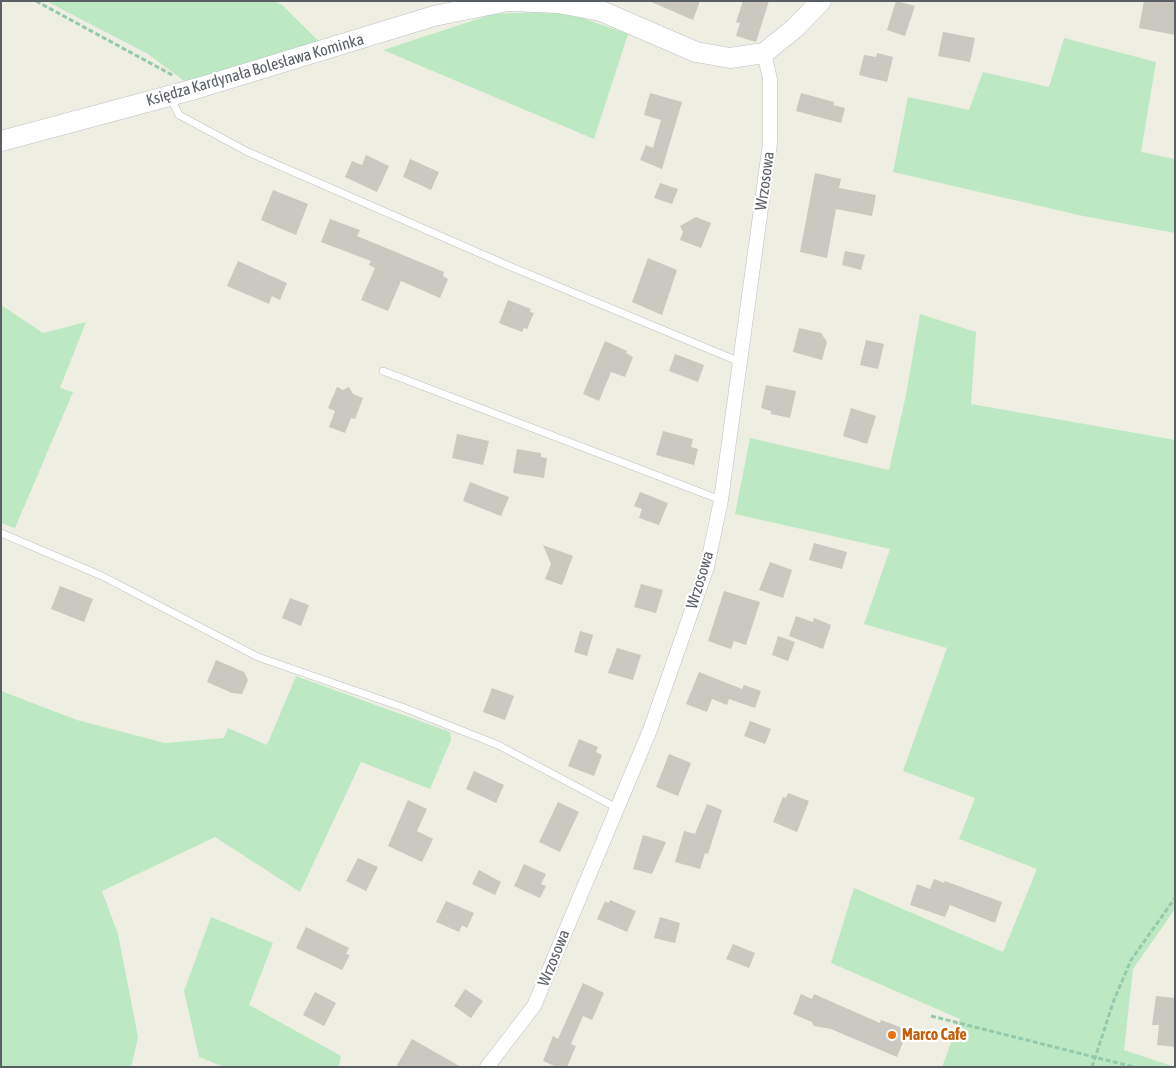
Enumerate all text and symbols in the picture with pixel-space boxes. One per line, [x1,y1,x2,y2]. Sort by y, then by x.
street label: Księdza Kardynała Bolesława Kominka [144,30,366,110]
street label: Wrzosowa [751,150,779,212]
street label: Wrzosowa [682,549,718,611]
street label: Wrzosowa [534,927,574,989]
place label: Marco Cafe [902,1025,967,1045]
marker: Marco Cafe [886,1029,898,1041]

